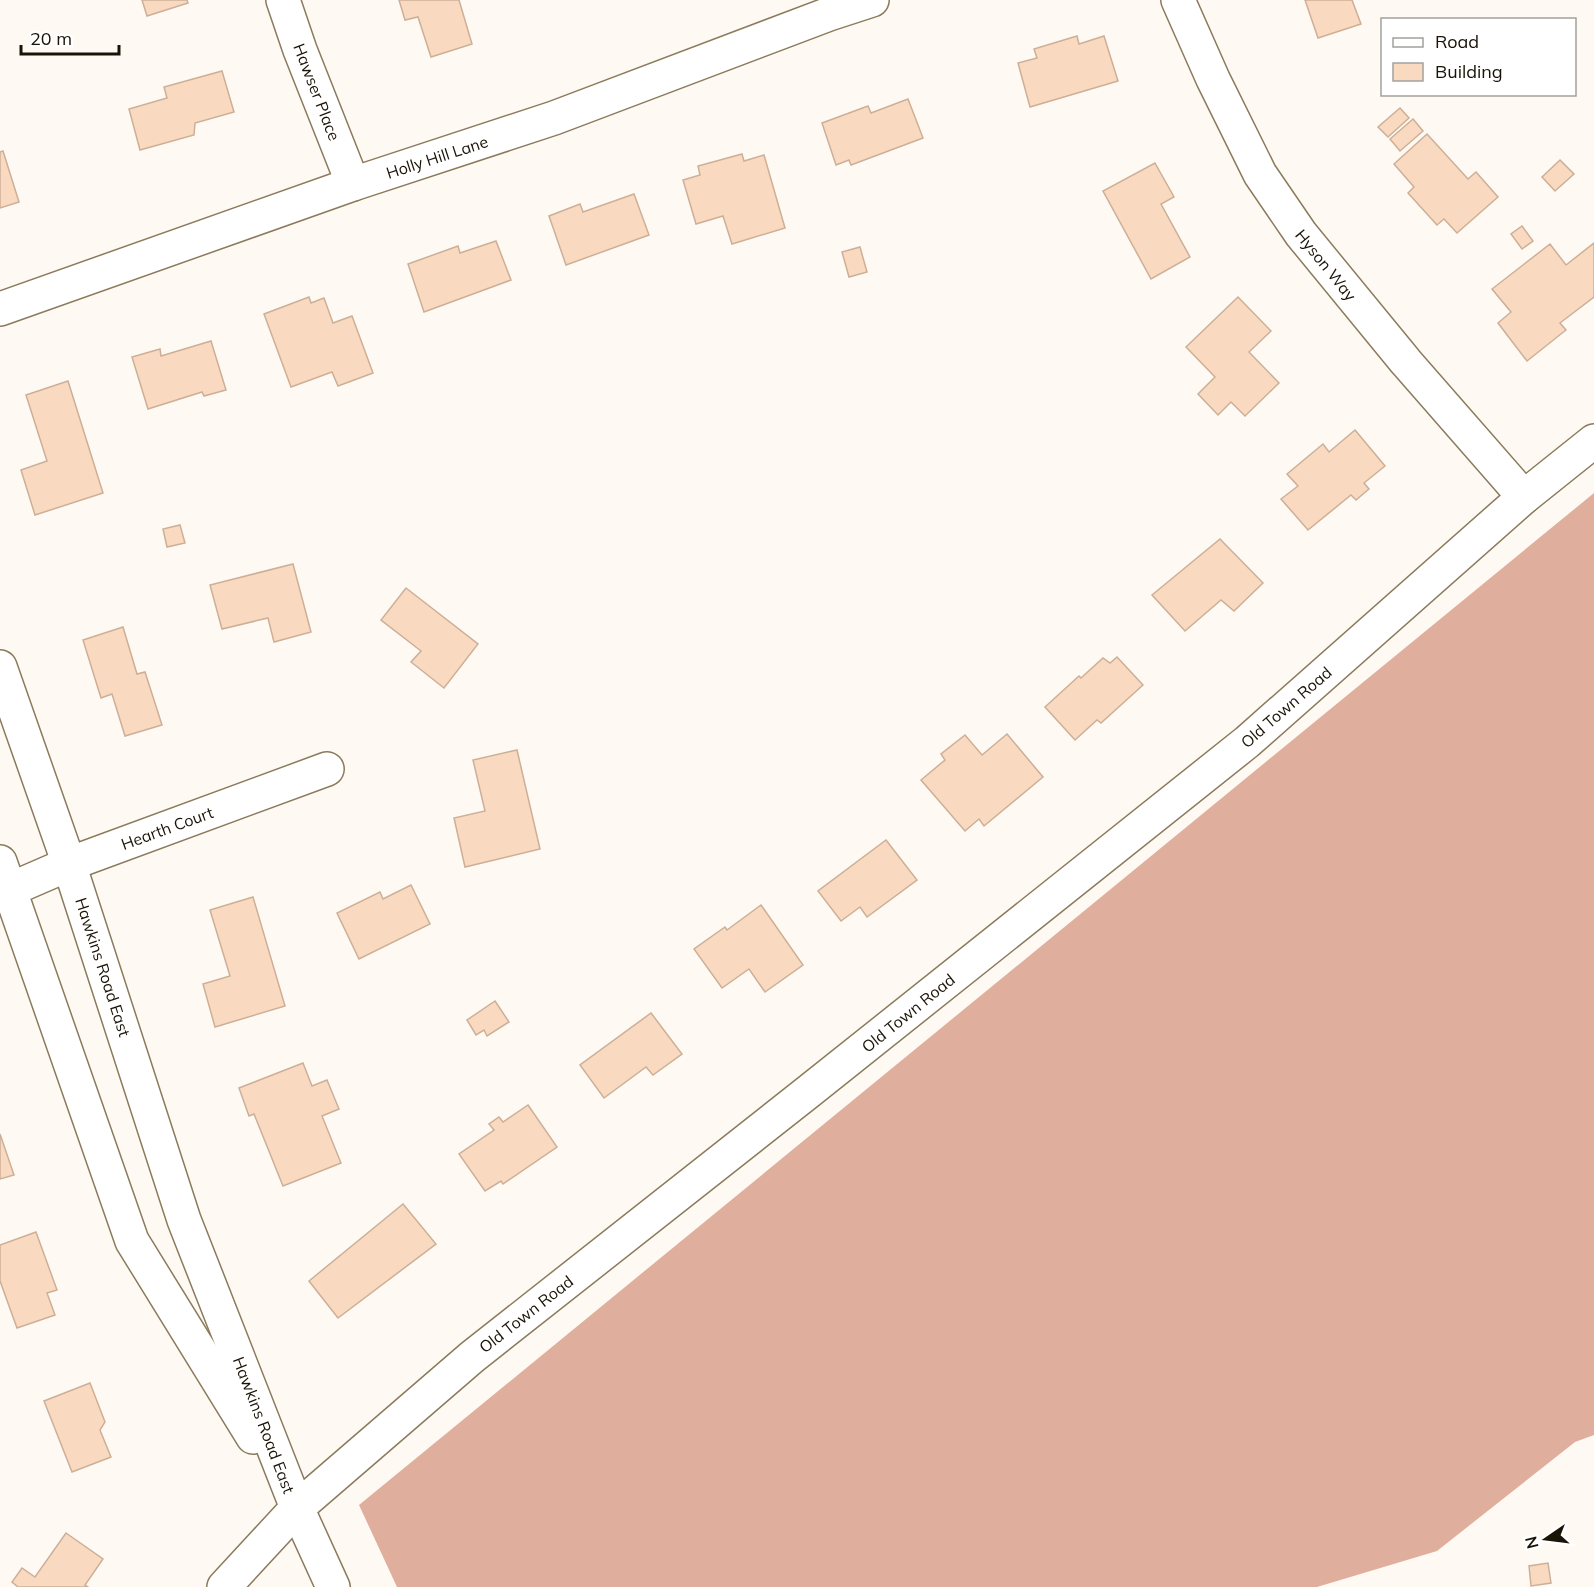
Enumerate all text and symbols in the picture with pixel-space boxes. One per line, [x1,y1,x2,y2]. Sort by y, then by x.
scale bar [21,18,118,56]
legend [1381,18,1576,96]
text: 20 m [30,27,72,50]
text: Road [1435,30,1479,53]
street label: Hawser Place [289,41,345,143]
text: Building [1435,60,1503,83]
street label: Holly Hill Lane [384,131,490,183]
street label: Hyson Way [1291,225,1361,305]
street label: Old Town Road [1236,662,1336,752]
street label: Hearth Court [118,802,216,854]
street label: Hawkins Road East [71,895,135,1039]
street label: Old Town Road [857,969,959,1057]
street label: Old Town Road [475,1271,577,1357]
street label: Hawkins Road East [229,1354,299,1497]
north arrow [1516,1509,1576,1569]
text: N [1520,1534,1543,1551]

